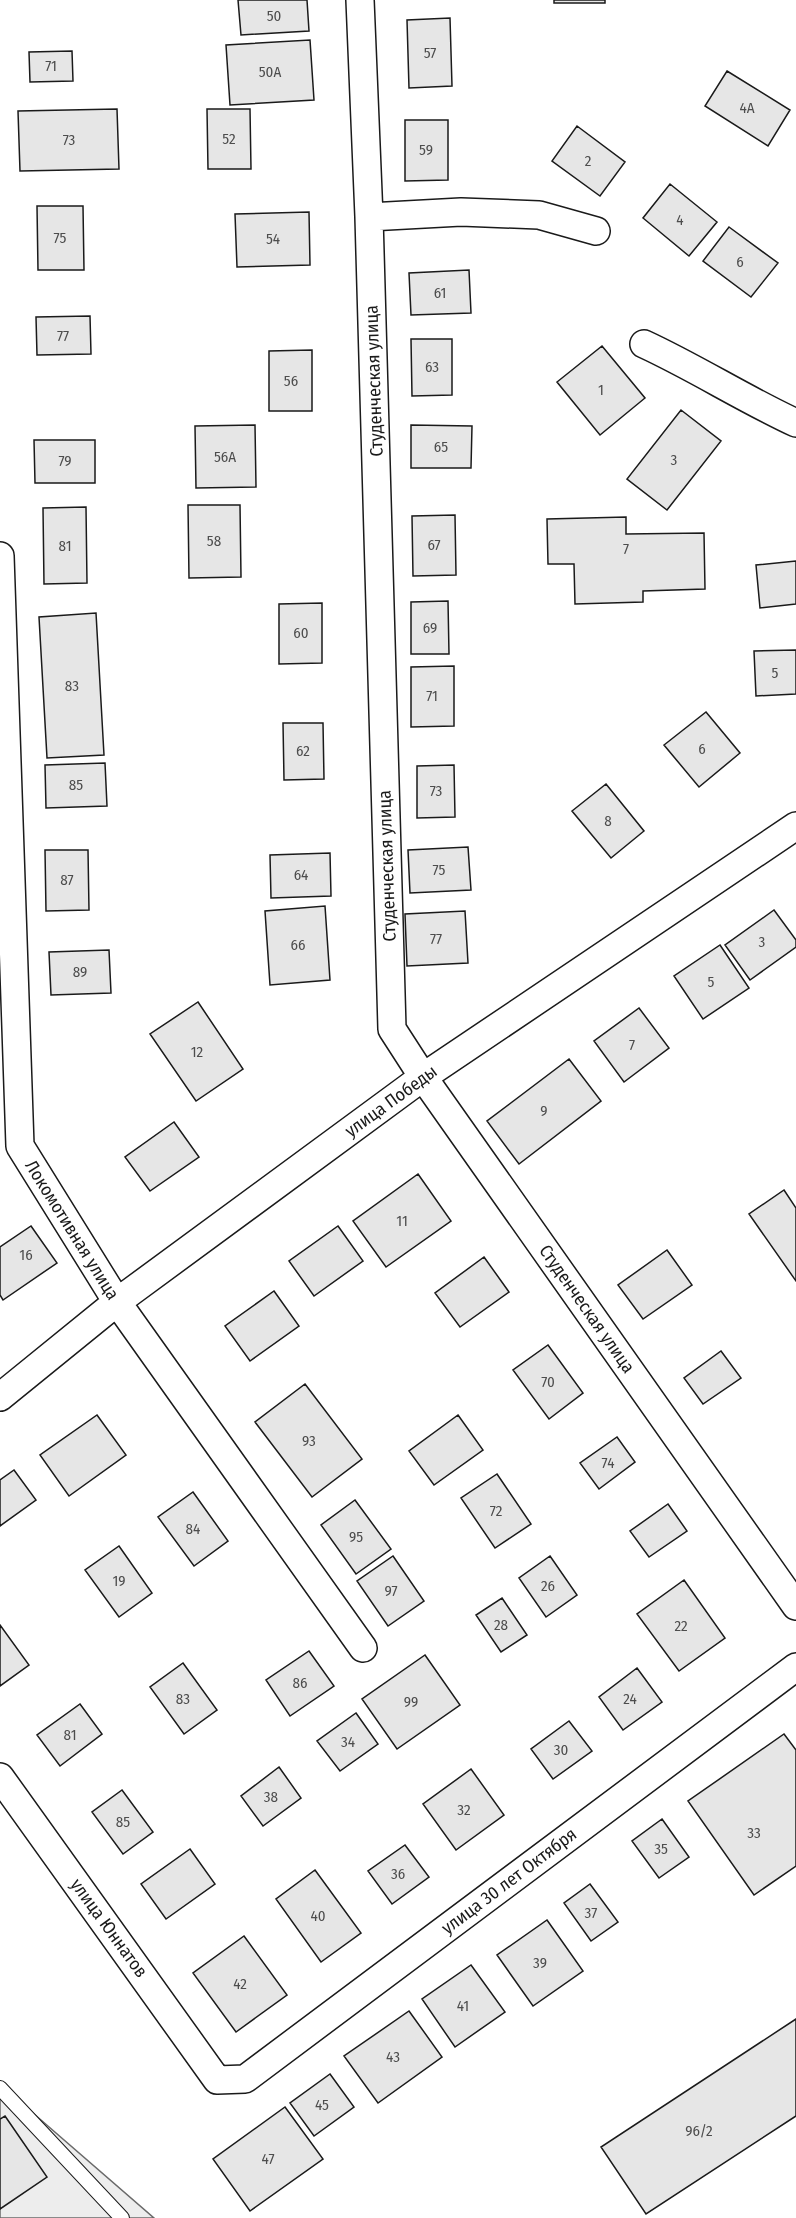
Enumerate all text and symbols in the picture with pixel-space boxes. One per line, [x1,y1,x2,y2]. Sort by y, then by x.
house number: 50 [267,7,281,25]
house number: 57 [424,44,436,62]
house number: 71 [45,57,57,75]
house number: 50А [259,63,281,81]
house number: 4А [739,99,755,117]
house number: 52 [222,130,236,148]
house number: 73 [63,131,76,149]
house number: 59 [419,141,433,159]
house number: 2 [585,152,592,170]
house number: 4 [676,211,684,229]
house number: 75 [54,229,66,247]
house number: 54 [266,230,280,248]
house number: 6 [736,253,744,271]
house number: 61 [434,284,446,302]
street label: Студенческая улица [360,305,388,457]
house number: 77 [57,327,69,345]
house number: 63 [425,358,439,376]
house number: 56 [284,372,298,390]
house number: 1 [598,381,604,399]
house number: 65 [434,438,448,456]
house number: 56А [214,448,236,466]
house number: 3 [671,451,678,469]
house number: 79 [58,452,72,470]
house number: 58 [207,532,221,550]
house number: 67 [427,536,441,554]
house number: 81 [59,537,71,555]
house number: 7 [623,540,629,558]
house number: 69 [423,619,437,637]
house number: 60 [293,624,309,642]
house number: 5 [772,664,779,682]
house number: 83 [65,677,79,695]
house number: 71 [426,687,438,705]
house number: 6 [698,740,706,758]
house number: 62 [296,742,310,760]
house number: 85 [69,776,83,794]
house number: 73 [430,782,443,800]
street label: Студенческая улица [373,790,401,942]
house number: 8 [604,812,612,830]
house number: 75 [433,861,445,879]
house number: 64 [294,866,308,884]
house number: 87 [60,871,74,889]
house number: 77 [430,930,442,948]
house number: 3 [759,933,766,951]
house number: 66 [291,936,305,954]
house number: 89 [73,963,87,981]
house number: 5 [708,973,715,991]
house number: 7 [629,1036,635,1054]
house number: 12 [191,1043,204,1061]
street label: улица Победы [341,1060,441,1142]
house number: 9 [540,1102,548,1120]
street label: Локомотивная улица [20,1156,124,1304]
house number: 11 [396,1212,408,1230]
street label: Студенческая улица [535,1241,640,1378]
house number: 16 [19,1246,33,1264]
house number: 70 [541,1373,555,1391]
house number: 93 [302,1432,316,1450]
house number: 74 [602,1454,614,1472]
house number: 72 [490,1502,503,1520]
house number: 84 [186,1520,200,1538]
house number: 95 [349,1528,363,1546]
house number: 19 [112,1572,126,1590]
house number: 26 [541,1577,555,1595]
house number: 97 [384,1582,398,1600]
house number: 28 [494,1616,508,1634]
house number: 22 [674,1617,688,1635]
house number: 86 [293,1674,307,1692]
house number: 83 [176,1690,190,1708]
house number: 24 [623,1690,637,1708]
house number: 99 [404,1693,418,1711]
house number: 81 [64,1726,76,1744]
house number: 34 [341,1733,355,1751]
house number: 30 [554,1741,568,1759]
house number: 38 [264,1788,278,1806]
house number: 32 [457,1801,471,1819]
house number: 85 [116,1813,130,1831]
street label: улица 30 лет Октября [437,1823,581,1939]
house number: 33 [747,1824,761,1842]
house number: 35 [654,1840,668,1858]
house number: 36 [391,1865,405,1883]
street label: улица Юннатов [66,1874,152,1982]
house number: 37 [585,1904,597,1922]
house number: 40 [310,1907,326,1925]
house number: 39 [533,1954,547,1972]
house number: 42 [233,1975,247,1993]
house number: 41 [457,1997,469,2015]
house number: 43 [386,2048,400,2066]
house number: 45 [315,2096,329,2114]
house number: 96/2 [685,2122,713,2140]
house number: 47 [261,2150,275,2168]

